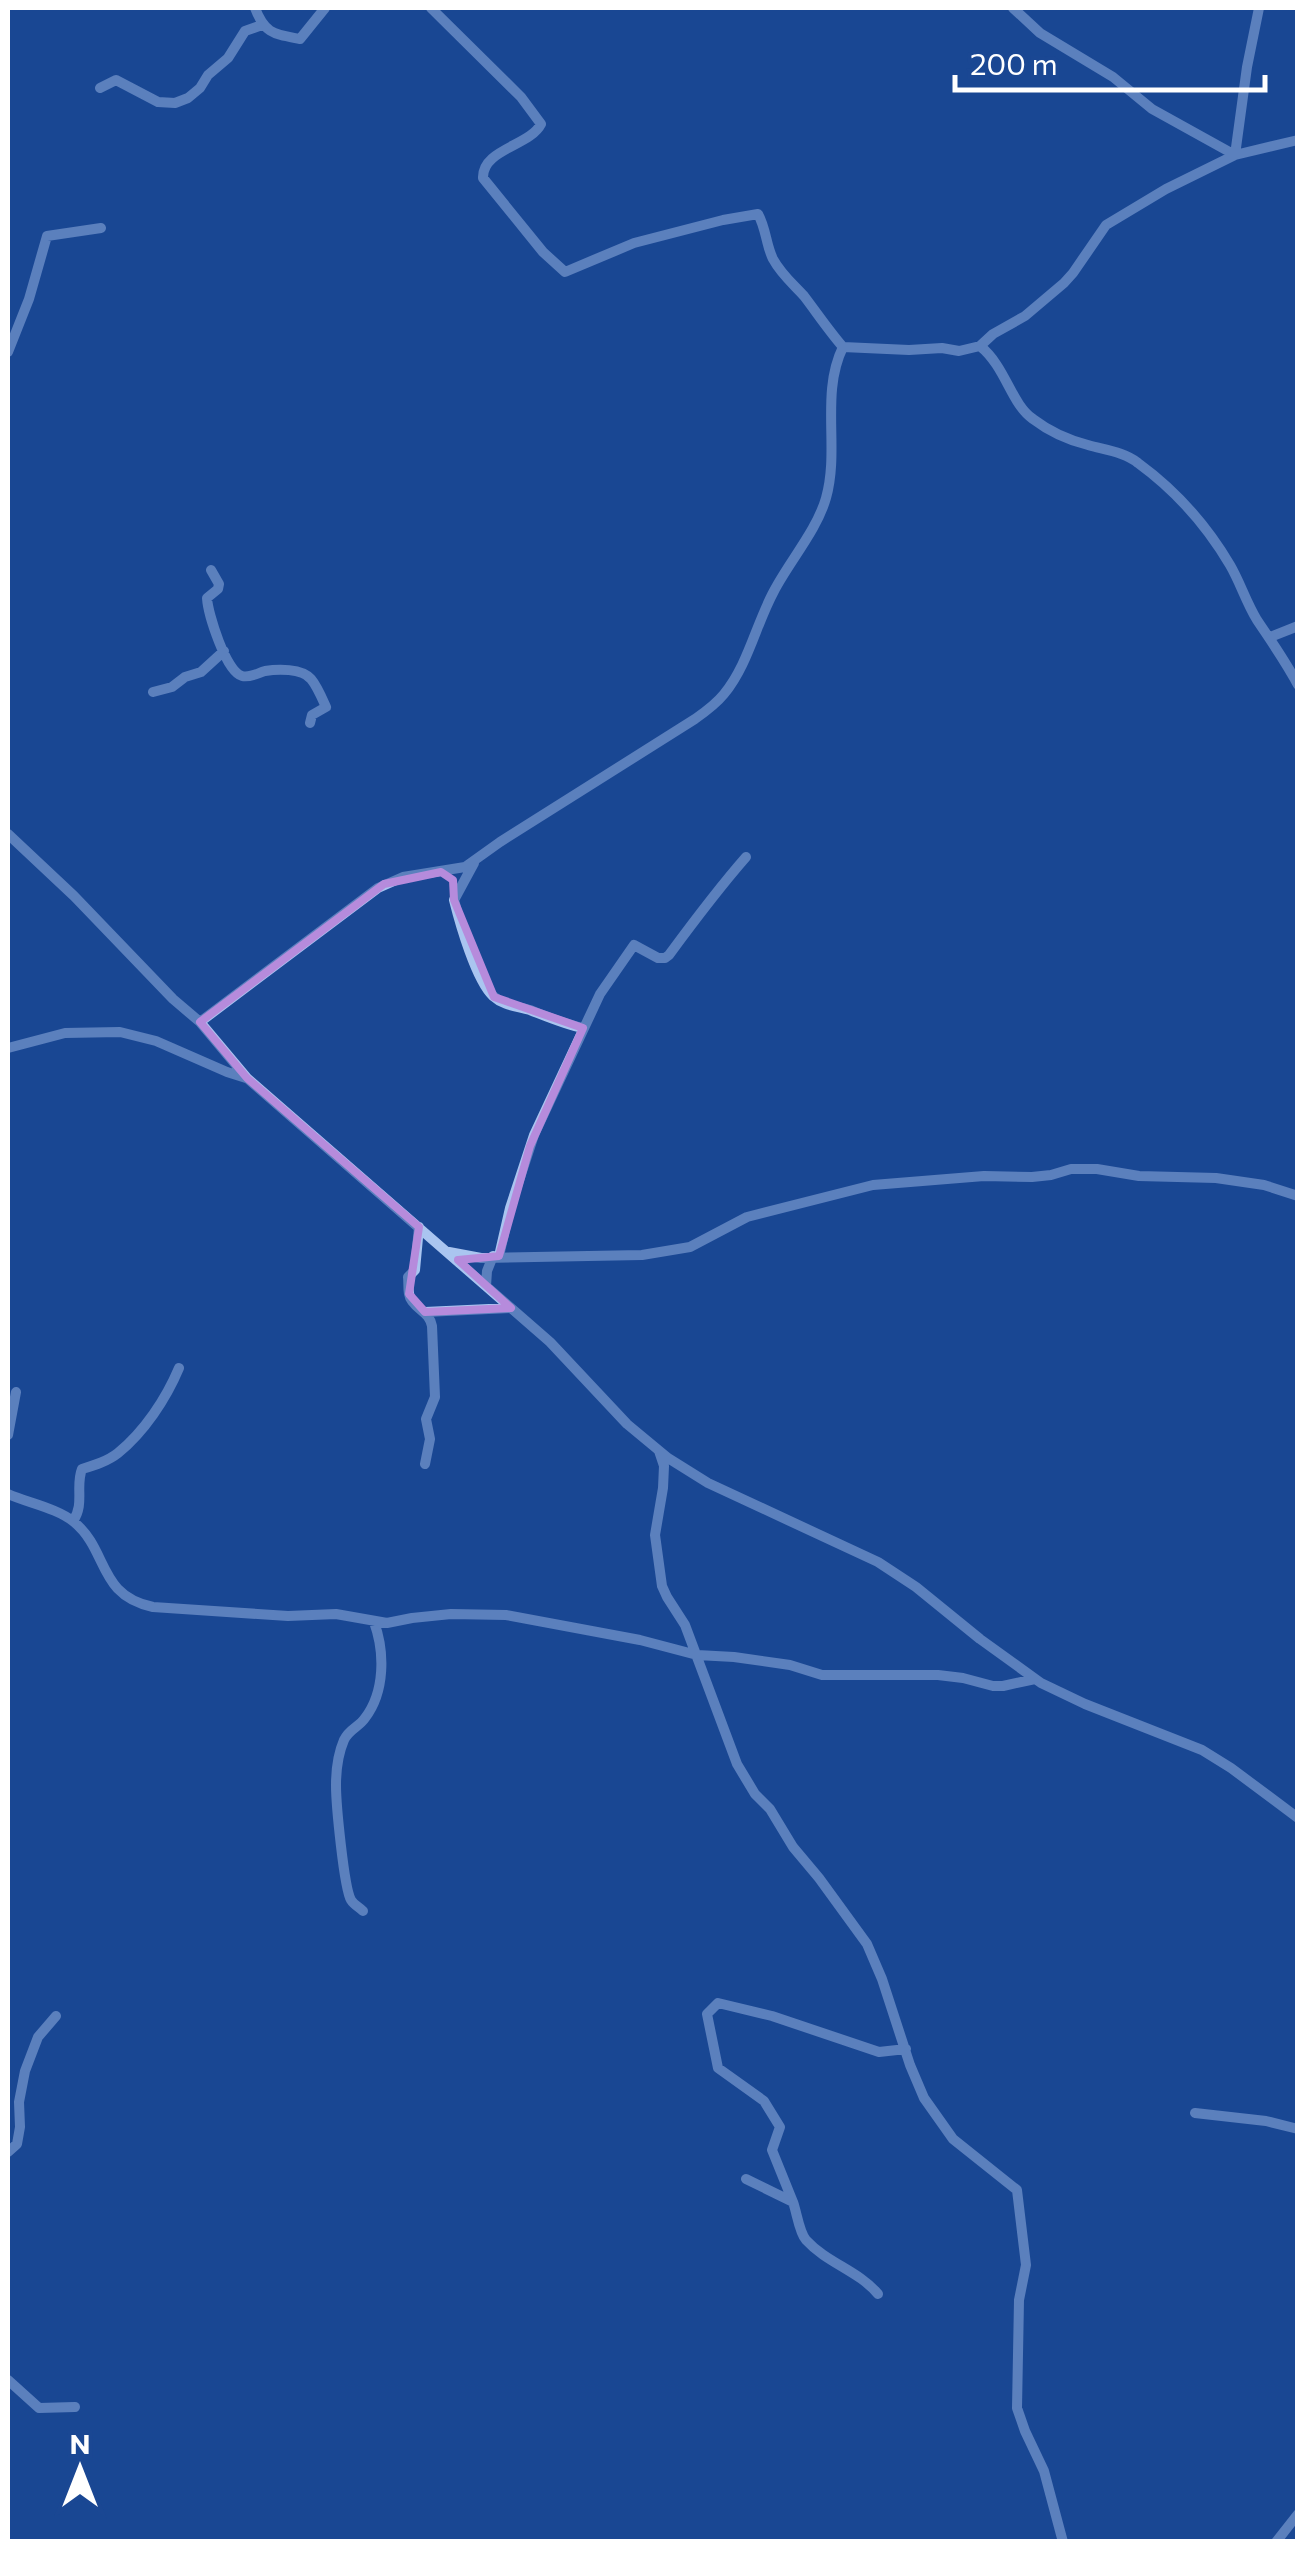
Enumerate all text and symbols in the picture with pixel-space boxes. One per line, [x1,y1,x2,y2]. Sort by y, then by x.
scale bar [955,30,1265,92]
text: 200 m [970,44,1058,81]
north arrow [30,2419,130,2519]
text: N [70,2426,91,2460]

